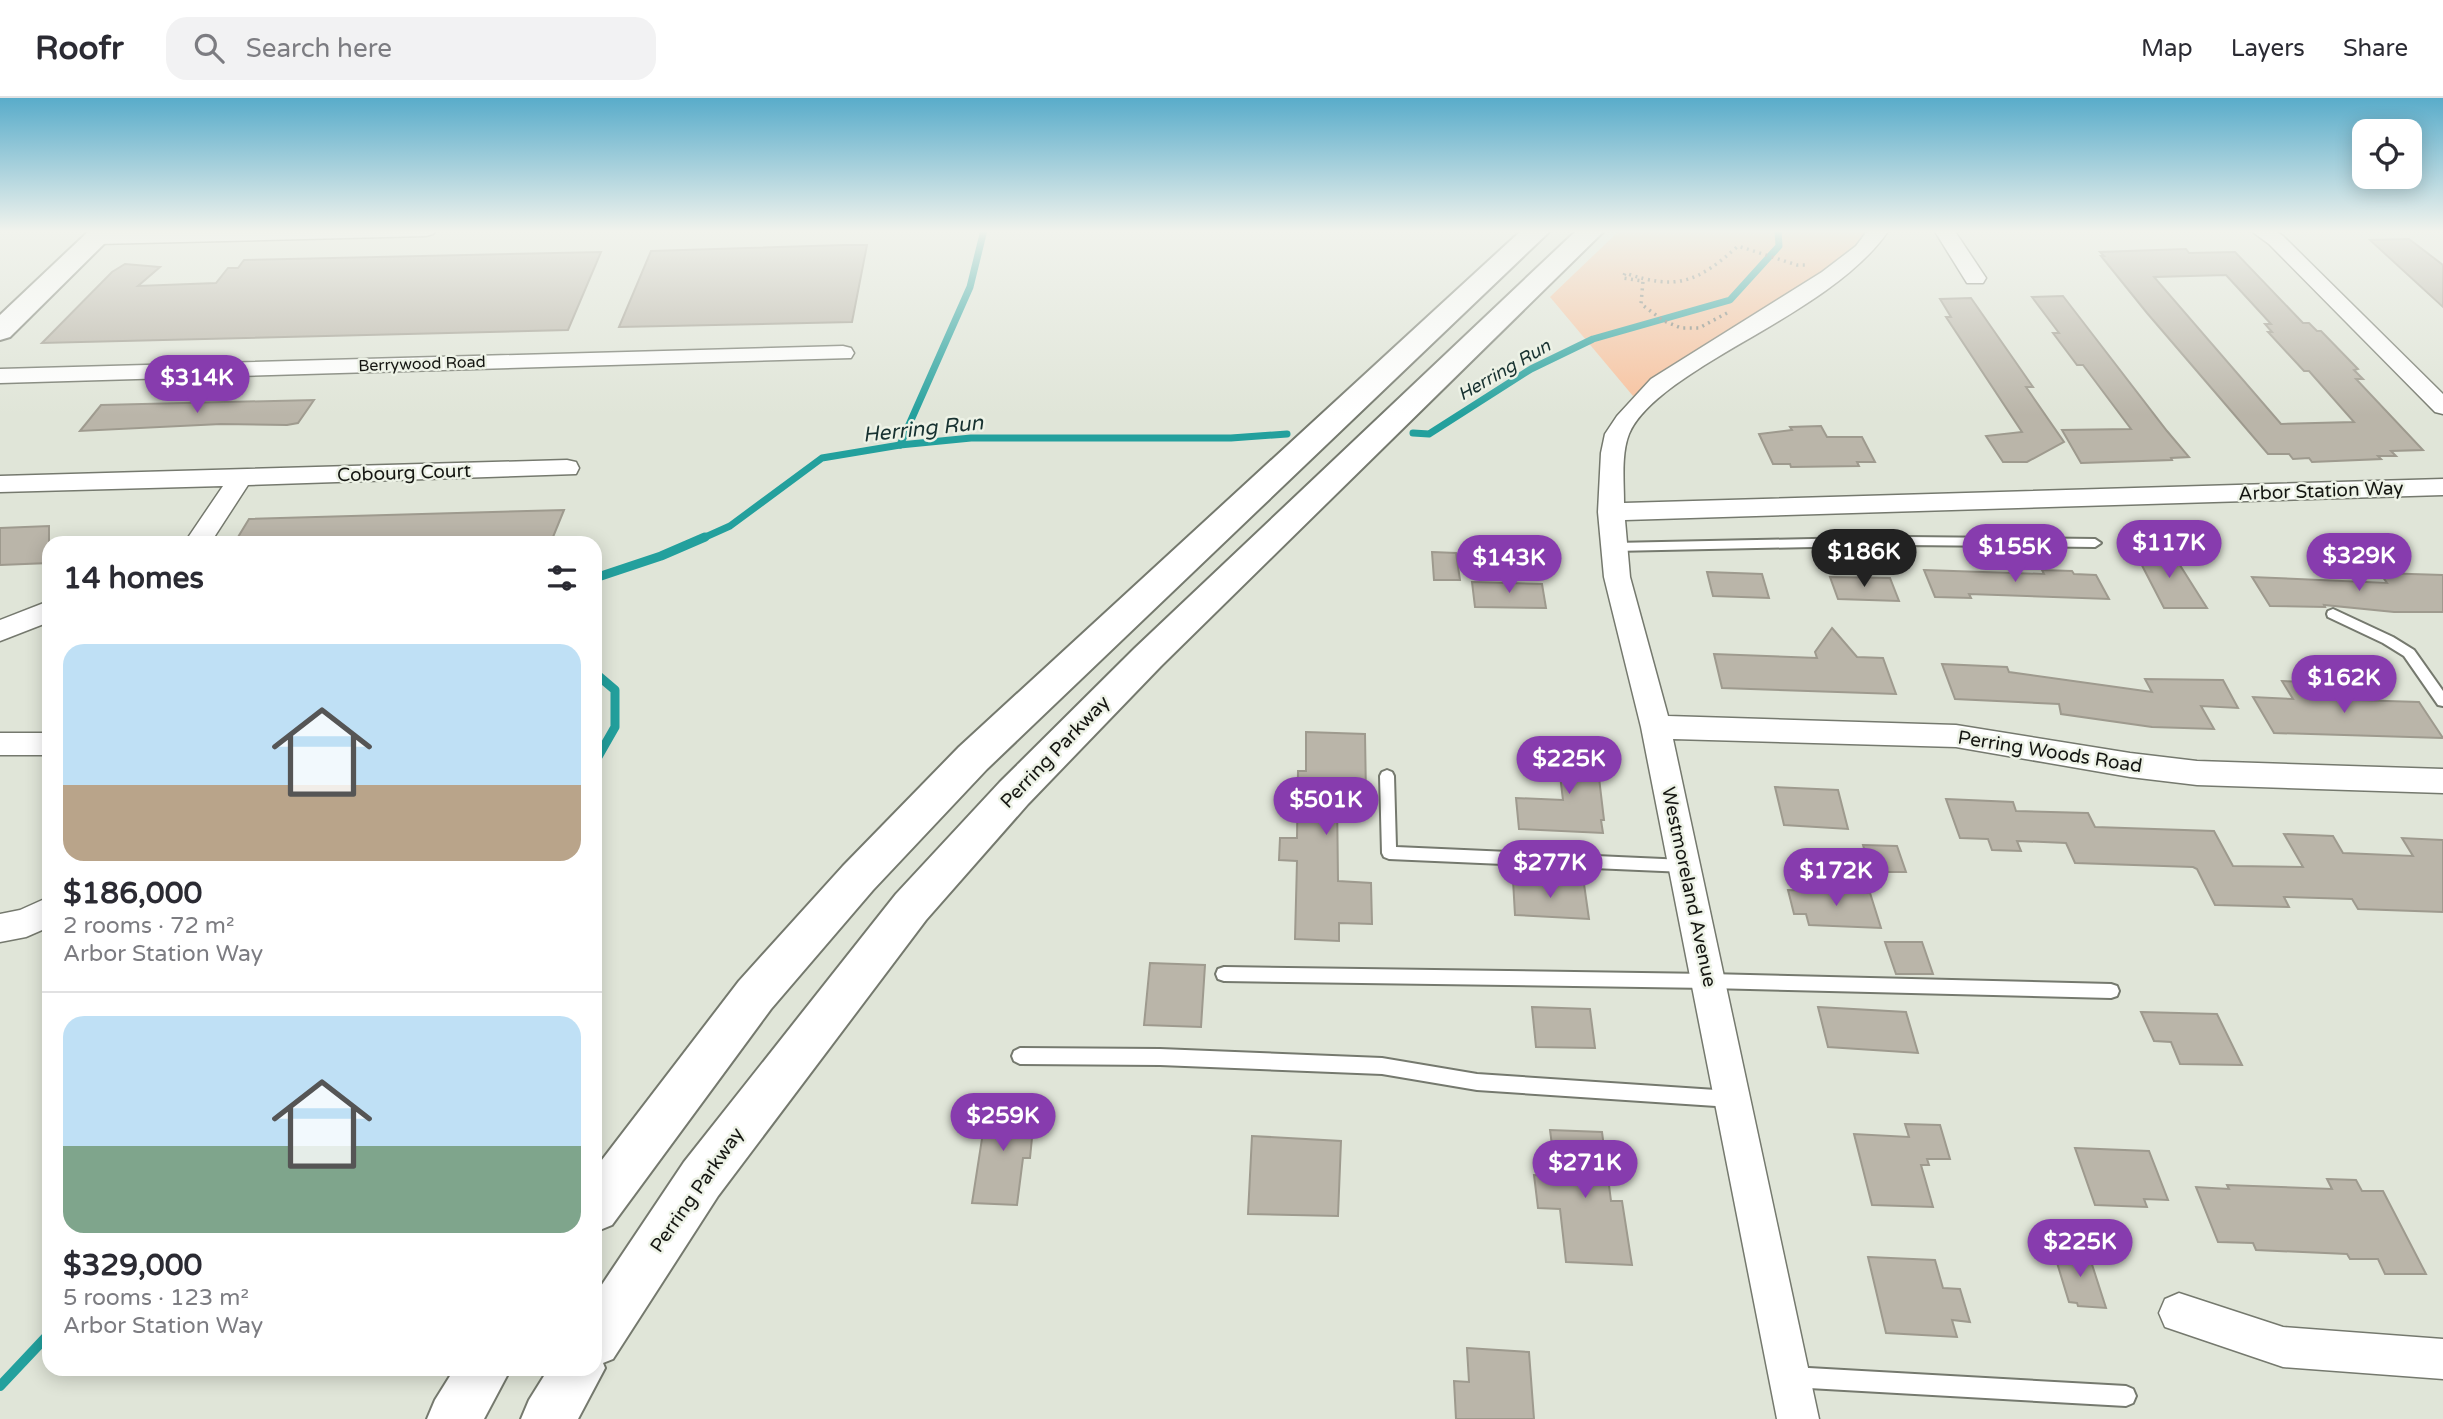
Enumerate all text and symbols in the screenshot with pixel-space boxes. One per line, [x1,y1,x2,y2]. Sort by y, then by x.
search box [166,17,656,80]
text: Roofr [35,29,124,68]
icon: search [190,29,228,67]
text: Search here [246,33,392,64]
text: Map [2141,34,2193,63]
text: Layers [2231,34,2305,63]
text: Share [2343,34,2408,63]
map controls [2352,119,2422,189]
button: locate [2352,119,2422,189]
water label: Herring Run [1454,334,1555,405]
street label: Berrywood Road [358,352,486,376]
pin: $314K [148,356,246,415]
text: $314K [161,364,233,392]
water label: Herring Run [862,410,986,448]
street label: Cobourg Court [337,460,471,486]
street label: Arbor Station Way [2238,477,2404,505]
pin: $117K [2120,520,2218,580]
pin: $155K [1966,524,2064,584]
text: $117K [2133,529,2205,557]
pin: $186K [1815,530,1913,589]
text: $155K [1979,533,2051,561]
pin: $329K [2310,533,2408,593]
pin: $143K [1460,536,1558,595]
text: $186K [1828,538,1900,566]
text: $329K [2323,542,2395,570]
text: $143K [1473,544,1545,572]
icon: filters [543,559,581,597]
text: 14 homes [63,560,204,597]
pin: $162K [2295,656,2393,715]
text: $162K [2308,664,2380,692]
icon: home [259,689,385,815]
street label: Perring Parkway [996,691,1114,813]
street label: Perring Woods Road [1956,727,2144,777]
pin: $225K [1520,736,1618,796]
text: $225K [1533,745,1605,773]
pin: $501K [1277,778,1375,837]
street label: Westmoreland Avenue [1657,785,1721,989]
text: $501K [1290,786,1362,814]
pin: $277K [1501,840,1599,900]
pin: $172K [1787,848,1885,908]
text: $277K [1514,849,1586,877]
text: $172K [1800,857,1872,885]
text: $186,000 [63,875,202,912]
text: 2 rooms · 72 m² [63,912,234,940]
text: Arbor Station Way [63,940,263,968]
icon: home [259,1061,385,1187]
pin: $259K [954,1094,1052,1153]
text: $259K [967,1102,1039,1130]
street label: Perring Parkway [646,1123,748,1257]
pin: $271K [1536,1140,1634,1200]
text: $271K [1549,1149,1621,1177]
pin: $225K [2031,1220,2129,1279]
text: $225K [2044,1228,2116,1256]
text: $329,000 [63,1247,202,1284]
text: 5 rooms · 123 m² [63,1284,249,1312]
text: Arbor Station Way [63,1312,263,1340]

